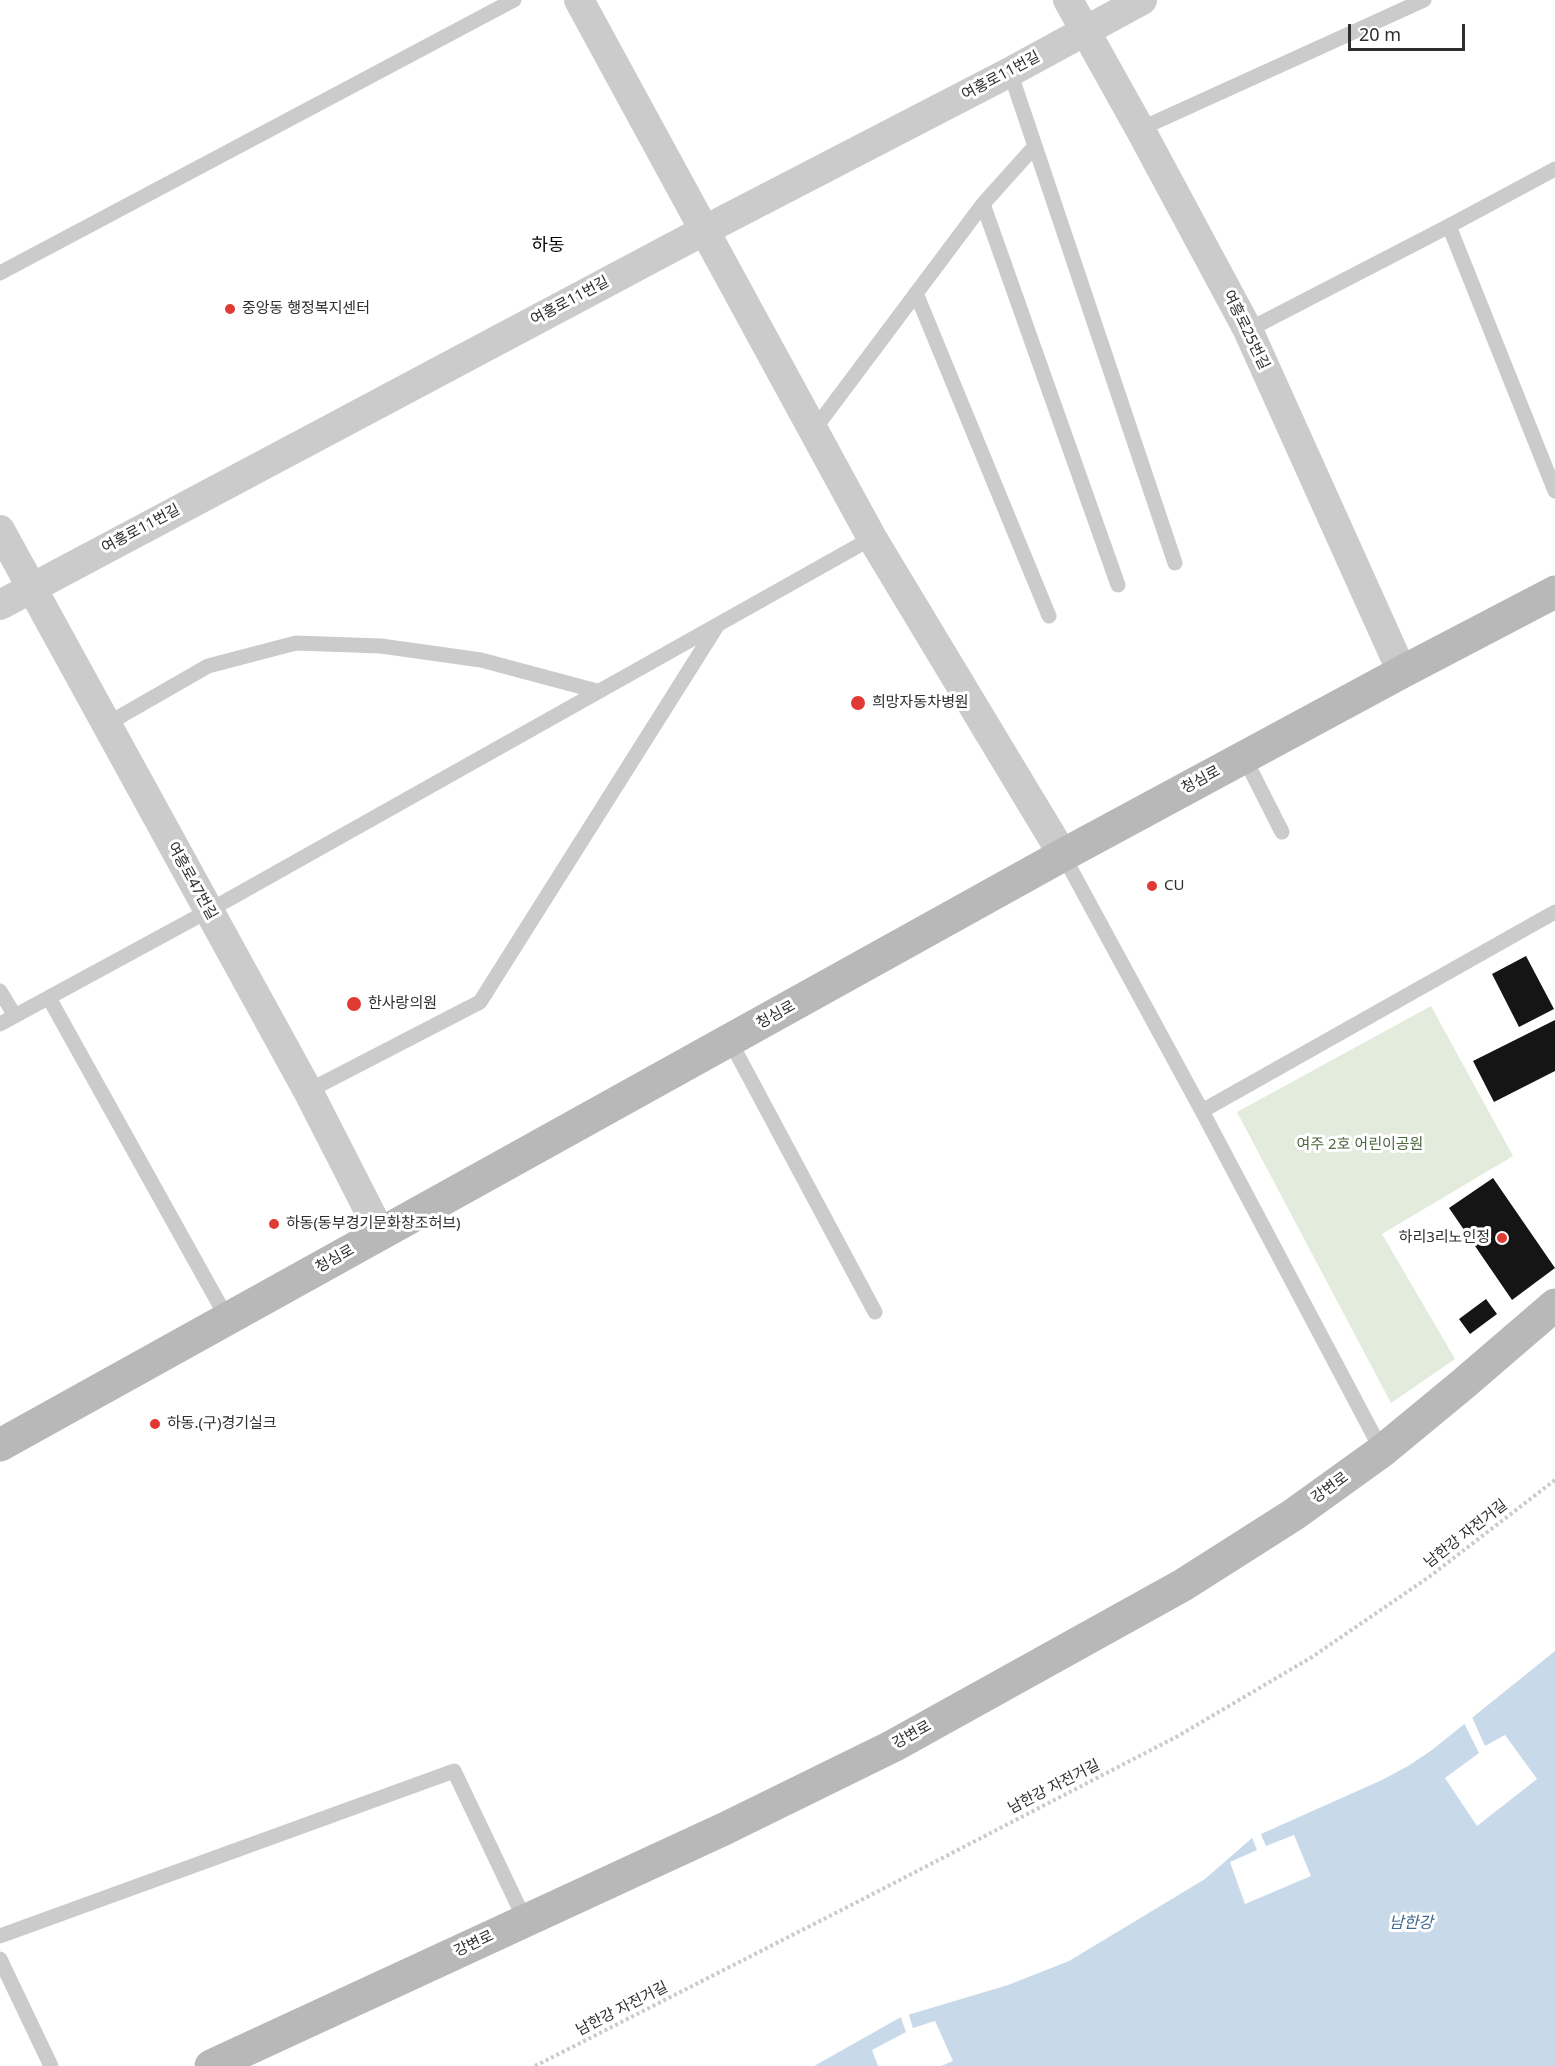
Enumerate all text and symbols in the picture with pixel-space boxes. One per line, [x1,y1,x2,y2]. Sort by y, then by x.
scale bar [1351,12,1468,50]
text: 20 m [1359,22,1401,46]
street label: 여흥로11번길 [959,48,1043,104]
district label: 하동 [531,235,565,257]
street label: 여흥로11번길 [528,273,612,329]
street label: 여흥로25번길 [1219,287,1273,373]
place label: 중앙동 행정복지센터 [242,300,370,318]
marker: 중앙동 행정복지센터 [223,302,237,316]
street label: 여흥로11번길 [99,501,183,557]
marker: 희망자동차병원 [849,694,867,712]
place label: 희망자동차병원 [872,694,969,712]
street label: 청심로 [1178,762,1224,798]
street label: 여흥로47번길 [163,839,221,923]
place label: CU [1164,877,1184,895]
marker: CU [1145,879,1159,893]
marker: 한사랑의원 [345,995,363,1013]
place label: 한사랑의원 [368,995,437,1013]
street label: 청심로 [754,997,798,1033]
park label: 여주 2호 어린이공원 [1297,1136,1423,1154]
place label: 하동(동부경기문화창조허브) [286,1215,461,1233]
marker: 하동(동부경기문화창조허브) [267,1217,281,1231]
place label: 하리3리노인정 [1399,1229,1490,1247]
marker: 하리3리노인정 [1495,1231,1509,1245]
street label: 청심로 [313,1241,357,1277]
place label: 하동.(구)경기실크 [167,1415,277,1433]
marker: 하동.(구)경기실크 [148,1417,162,1431]
street label: 강변로 [1308,1469,1352,1507]
street label: 남한강 자전거길 [1421,1496,1511,1572]
street label: 강변로 [890,1717,934,1753]
street label: 남한강 자전거길 [1005,1756,1103,1818]
water label: 남한강 [1389,1913,1433,1933]
street label: 강변로 [451,1927,497,1961]
street label: 남한강 자전거길 [573,1978,671,2040]

